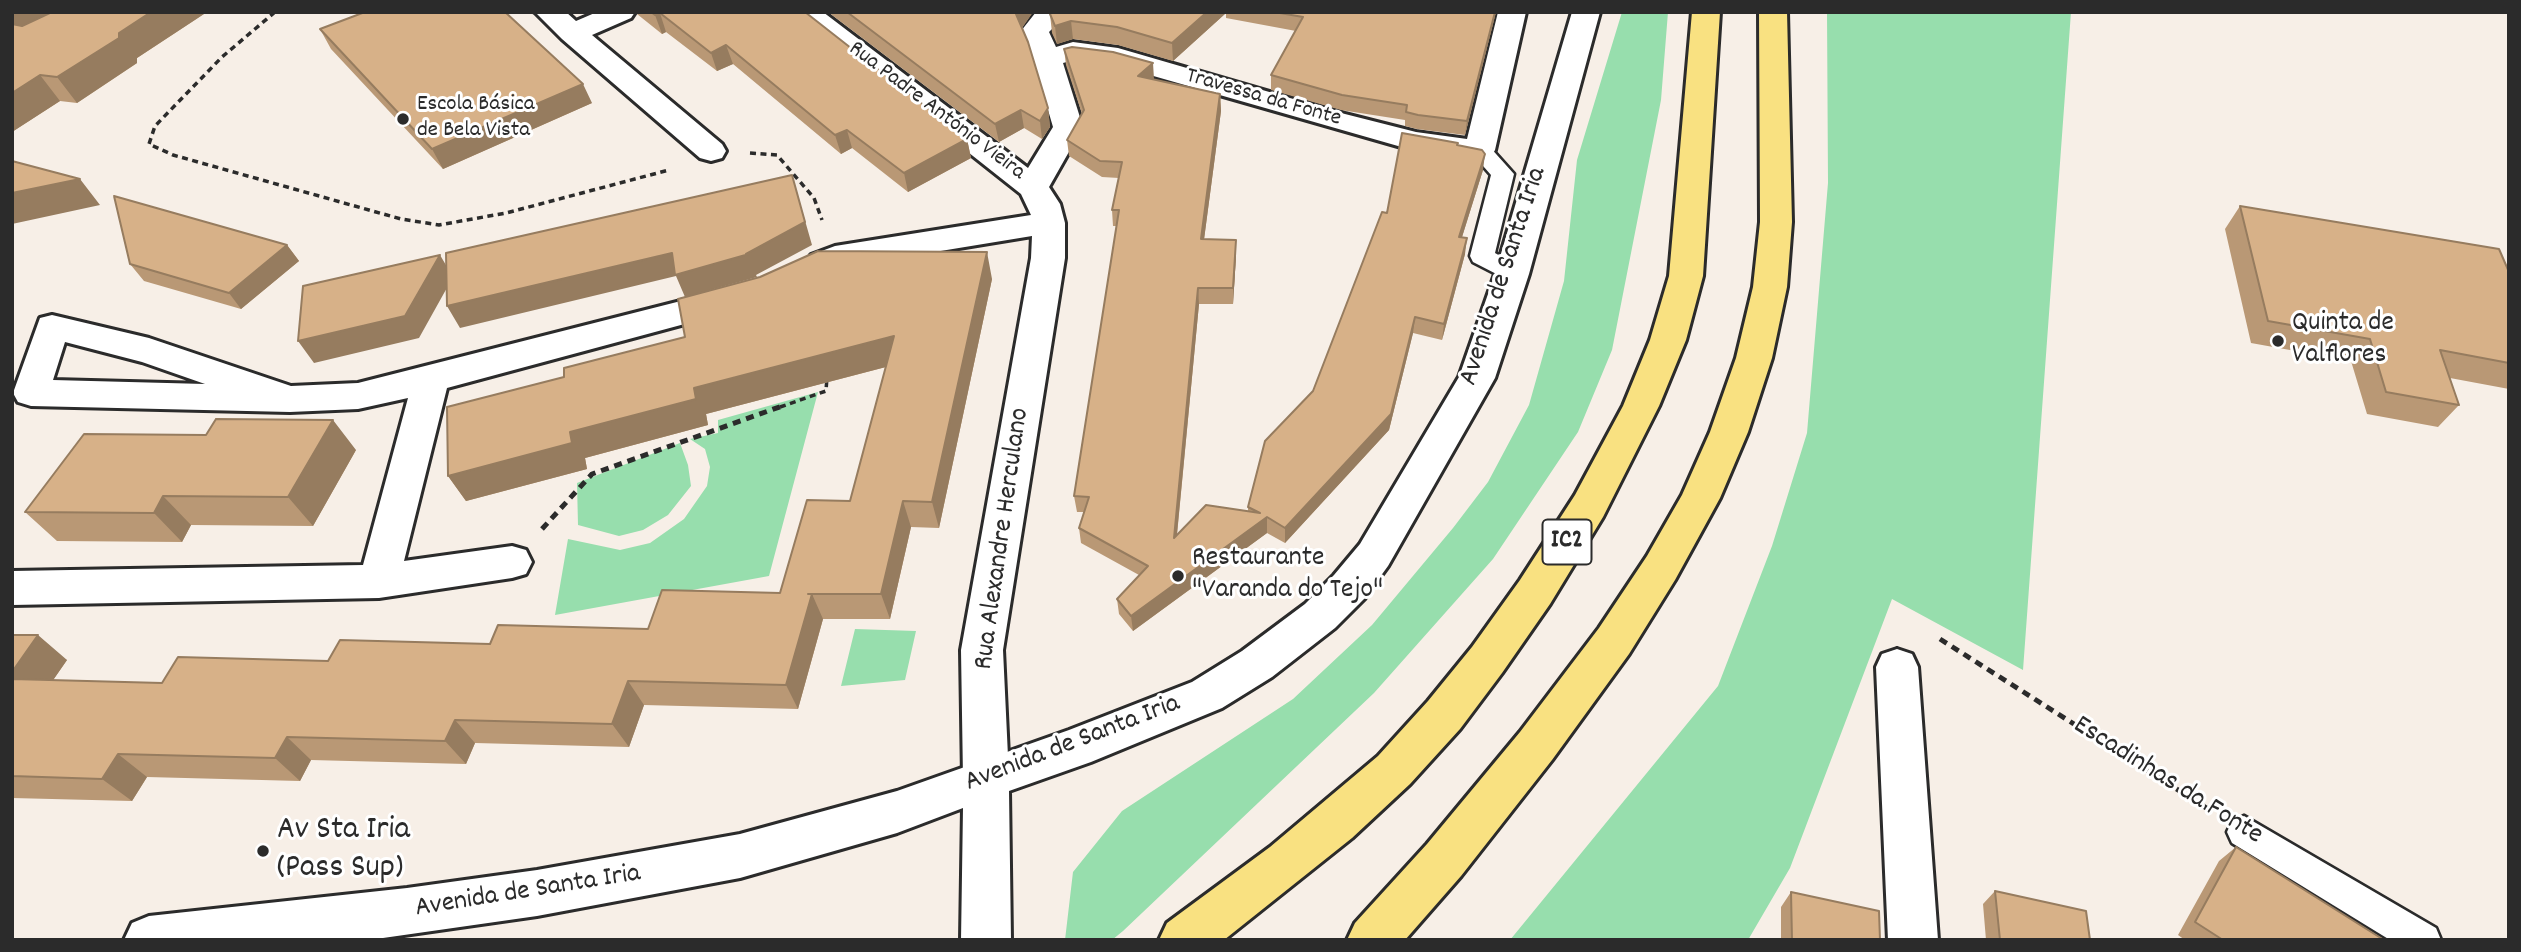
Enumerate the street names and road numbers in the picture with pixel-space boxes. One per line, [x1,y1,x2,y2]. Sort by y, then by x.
street label: Rua Padre António Vieira [842,37,1030,187]
street label: Travessa da Fonte [1182,64,1344,134]
street label: Avenida de Santa Iria [1454,164,1556,390]
street label: Rua Alexandre Herculano [969,406,1039,672]
road number: IC2 [1542,520,1592,564]
street label: Avenida de Santa Iria [961,689,1185,801]
street label: Escadinhas da Fonte [2066,710,2268,854]
street label: Avenida de Santa Iria [413,859,643,927]

